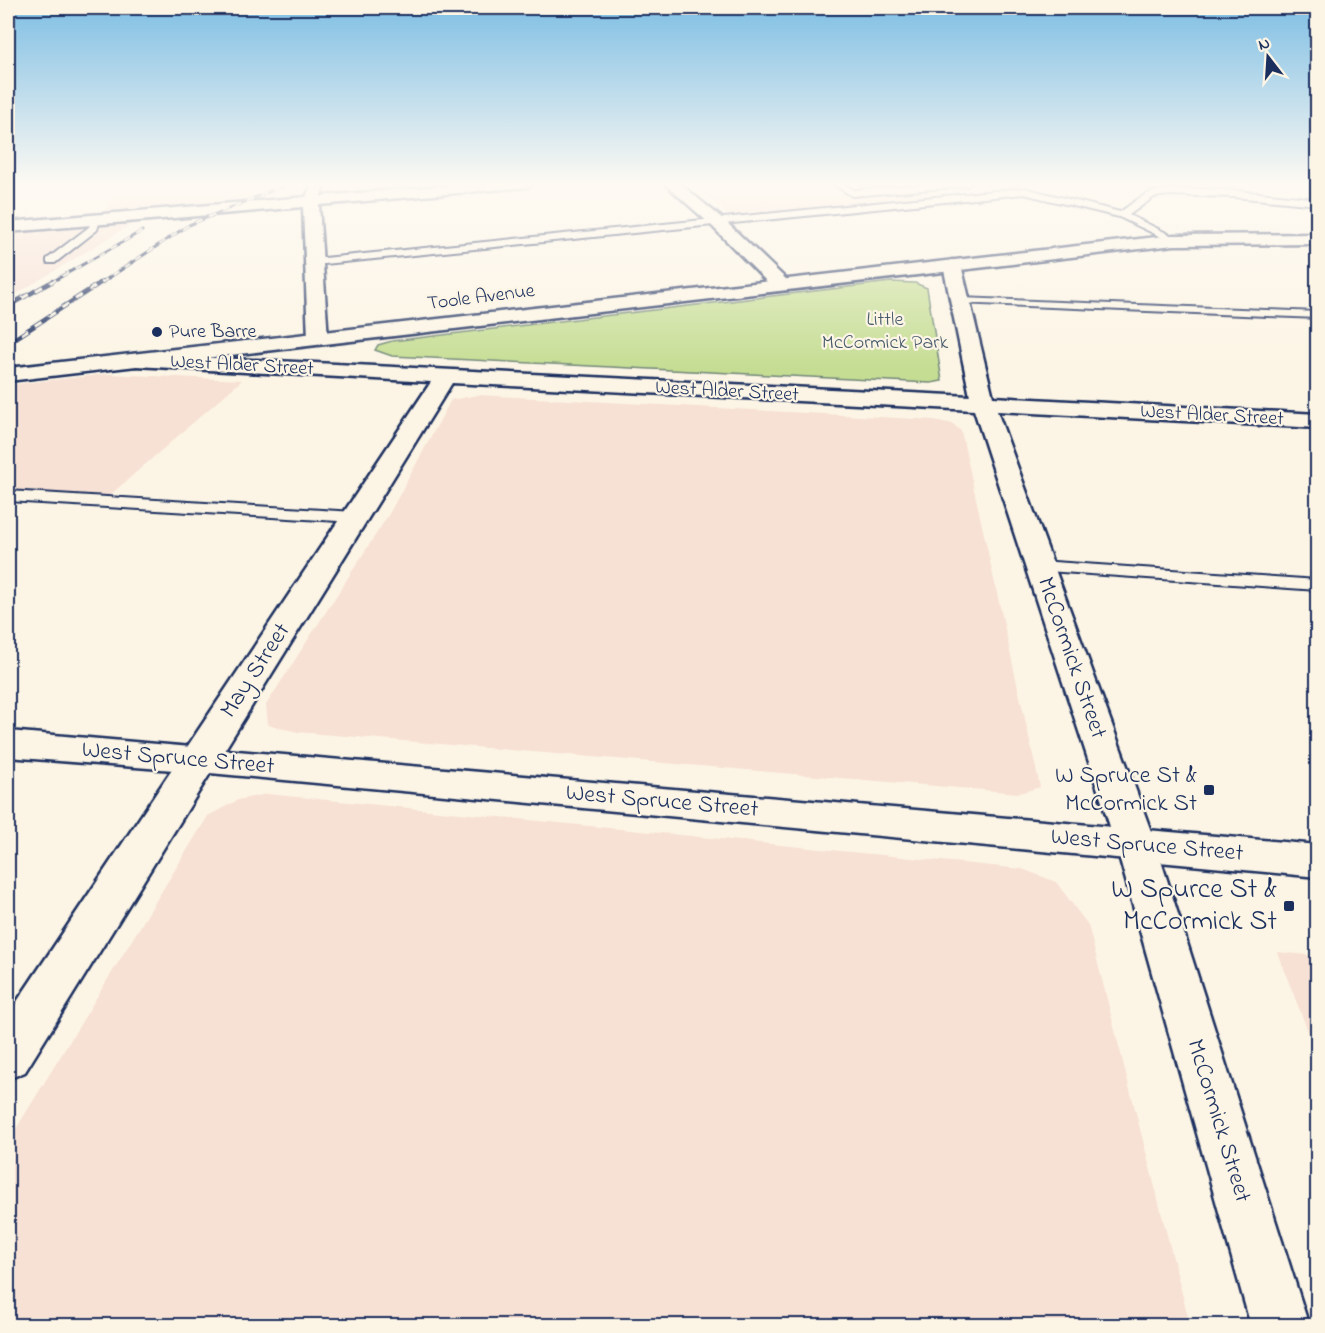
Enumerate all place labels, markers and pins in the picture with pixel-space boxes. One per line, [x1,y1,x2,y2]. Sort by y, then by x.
place label: Pure Barre [169,318,257,347]
marker: Pure Barre [150,325,164,339]
place label: W Spruce St & McCormick St [1055,759,1197,822]
marker: W Spruce St & McCormick St [1202,783,1216,797]
place label: W Spurce St & McCormick St [1111,870,1277,943]
marker: W Spurce St & McCormick St [1282,899,1296,913]

